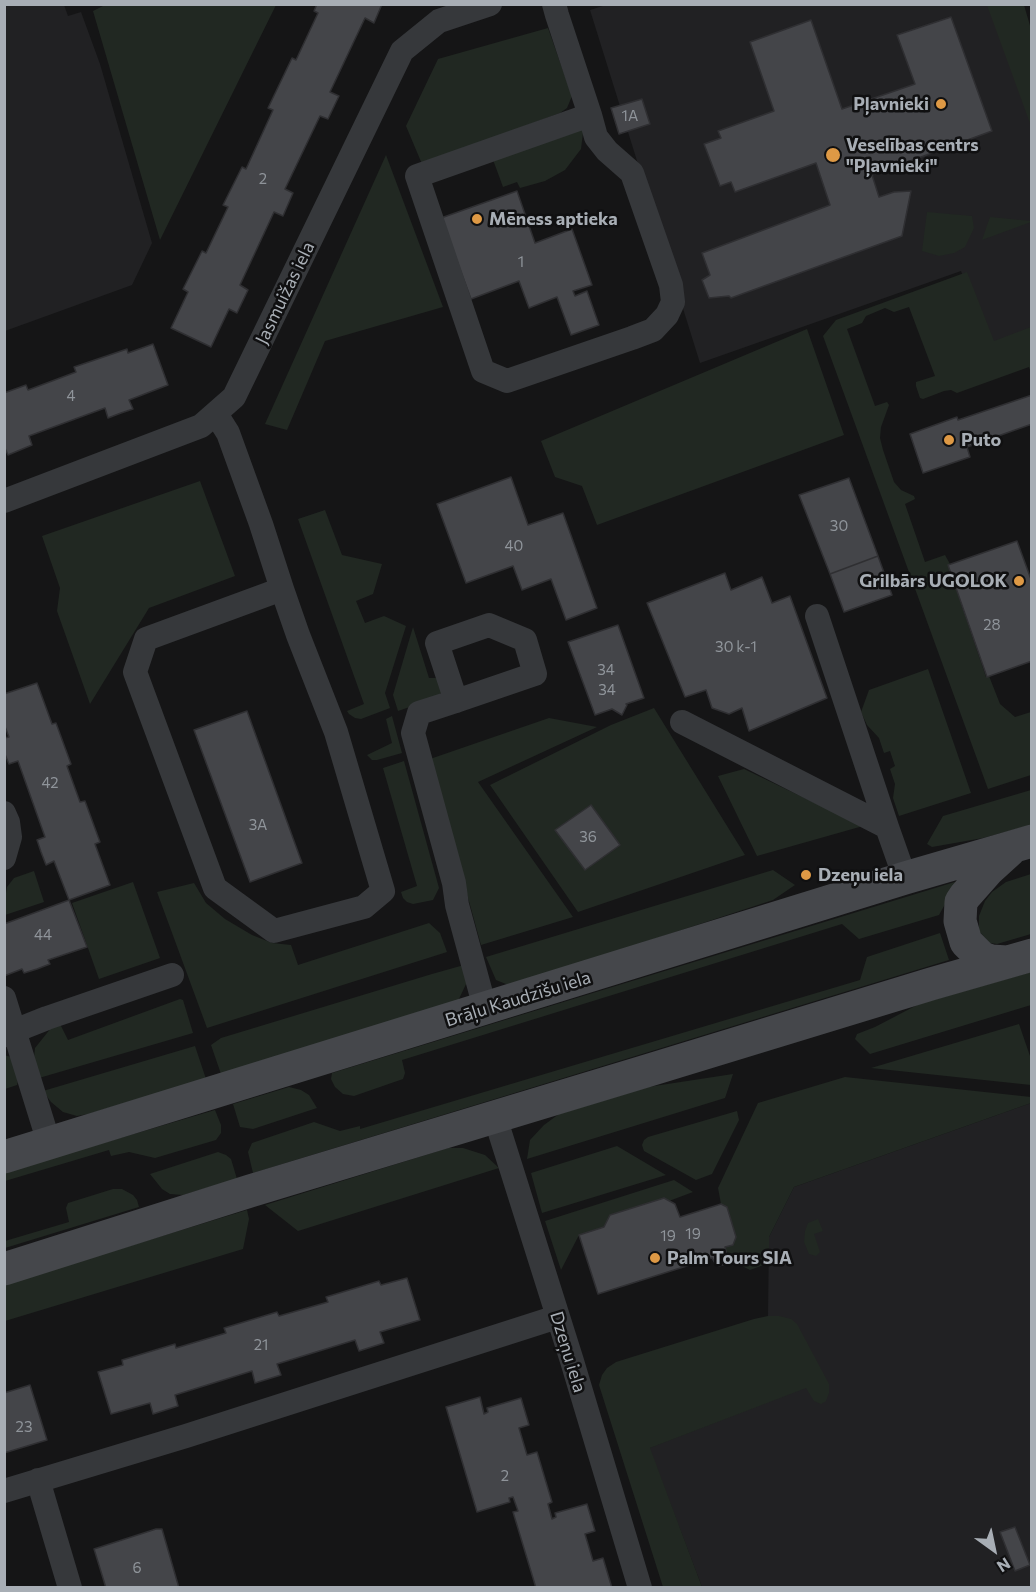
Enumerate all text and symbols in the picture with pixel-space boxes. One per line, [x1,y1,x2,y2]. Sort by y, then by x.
place label: Pļavnieki [853,93,929,115]
marker: Pļavnieki [934,97,948,111]
house number: 1A [622,107,638,125]
place label: Veselības centrs "Pļavnieki" [846,134,979,176]
marker: Veselības centrs "Pļavnieki" [824,146,842,164]
house number: 2 [259,170,267,188]
place label: Mēness aptieka [489,208,618,230]
marker: Mēness aptieka [470,212,484,226]
street label: Jasmuižas iela [251,238,319,348]
house number: 1 [518,253,524,271]
house number: 4 [67,387,75,405]
place label: Puto [961,429,1001,451]
marker: Puto [942,433,956,447]
house number: 30 [830,517,848,535]
house number: 40 [505,537,523,555]
place label: Grilbārs UGOLOK [859,570,1007,592]
marker: Grilbārs UGOLOK [1012,574,1026,588]
house number: 28 [983,616,1001,634]
house number: 30 k-1 [715,638,757,656]
house number: 34 [597,661,615,679]
house number: 34 [598,681,616,699]
house number: 42 [41,774,59,792]
house number: 3A [249,816,267,834]
house number: 36 [579,828,597,846]
place label: Dzeņu iela [818,864,903,886]
marker: Dzeņu iela [799,868,813,882]
house number: 44 [34,926,52,944]
street label: Brāļu Kaudzīšu iela [442,967,594,1031]
house number: 19 [685,1225,701,1243]
house number: 19 [660,1227,676,1245]
place label: Palm Tours SIA [667,1247,792,1269]
marker: Palm Tours SIA [648,1251,662,1265]
street label: Dzeņu iela [545,1309,591,1395]
house number: 21 [254,1336,268,1354]
house number: 23 [16,1418,32,1436]
house number: 2 [501,1467,509,1485]
north arrow [964,1520,1024,1580]
text: N [994,1554,1014,1577]
house number: 6 [132,1559,142,1577]

